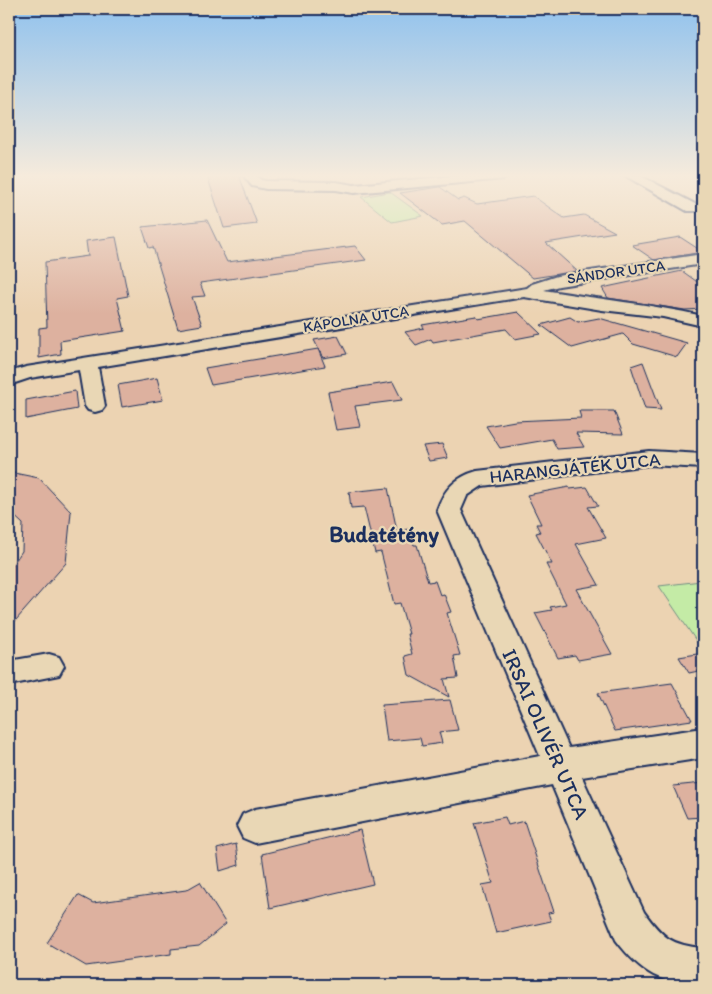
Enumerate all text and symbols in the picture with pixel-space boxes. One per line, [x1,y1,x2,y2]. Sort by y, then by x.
street label: SÁNDOR UTCA [566,256,667,288]
street label: KÁPOLNA UTCA [302,302,411,336]
street label: HARANGJÁTÉK UTCA [488,448,662,488]
district label: Budatétény [329,521,439,548]
street label: IRSAI OLIVÉR UTCA [497,645,595,824]

